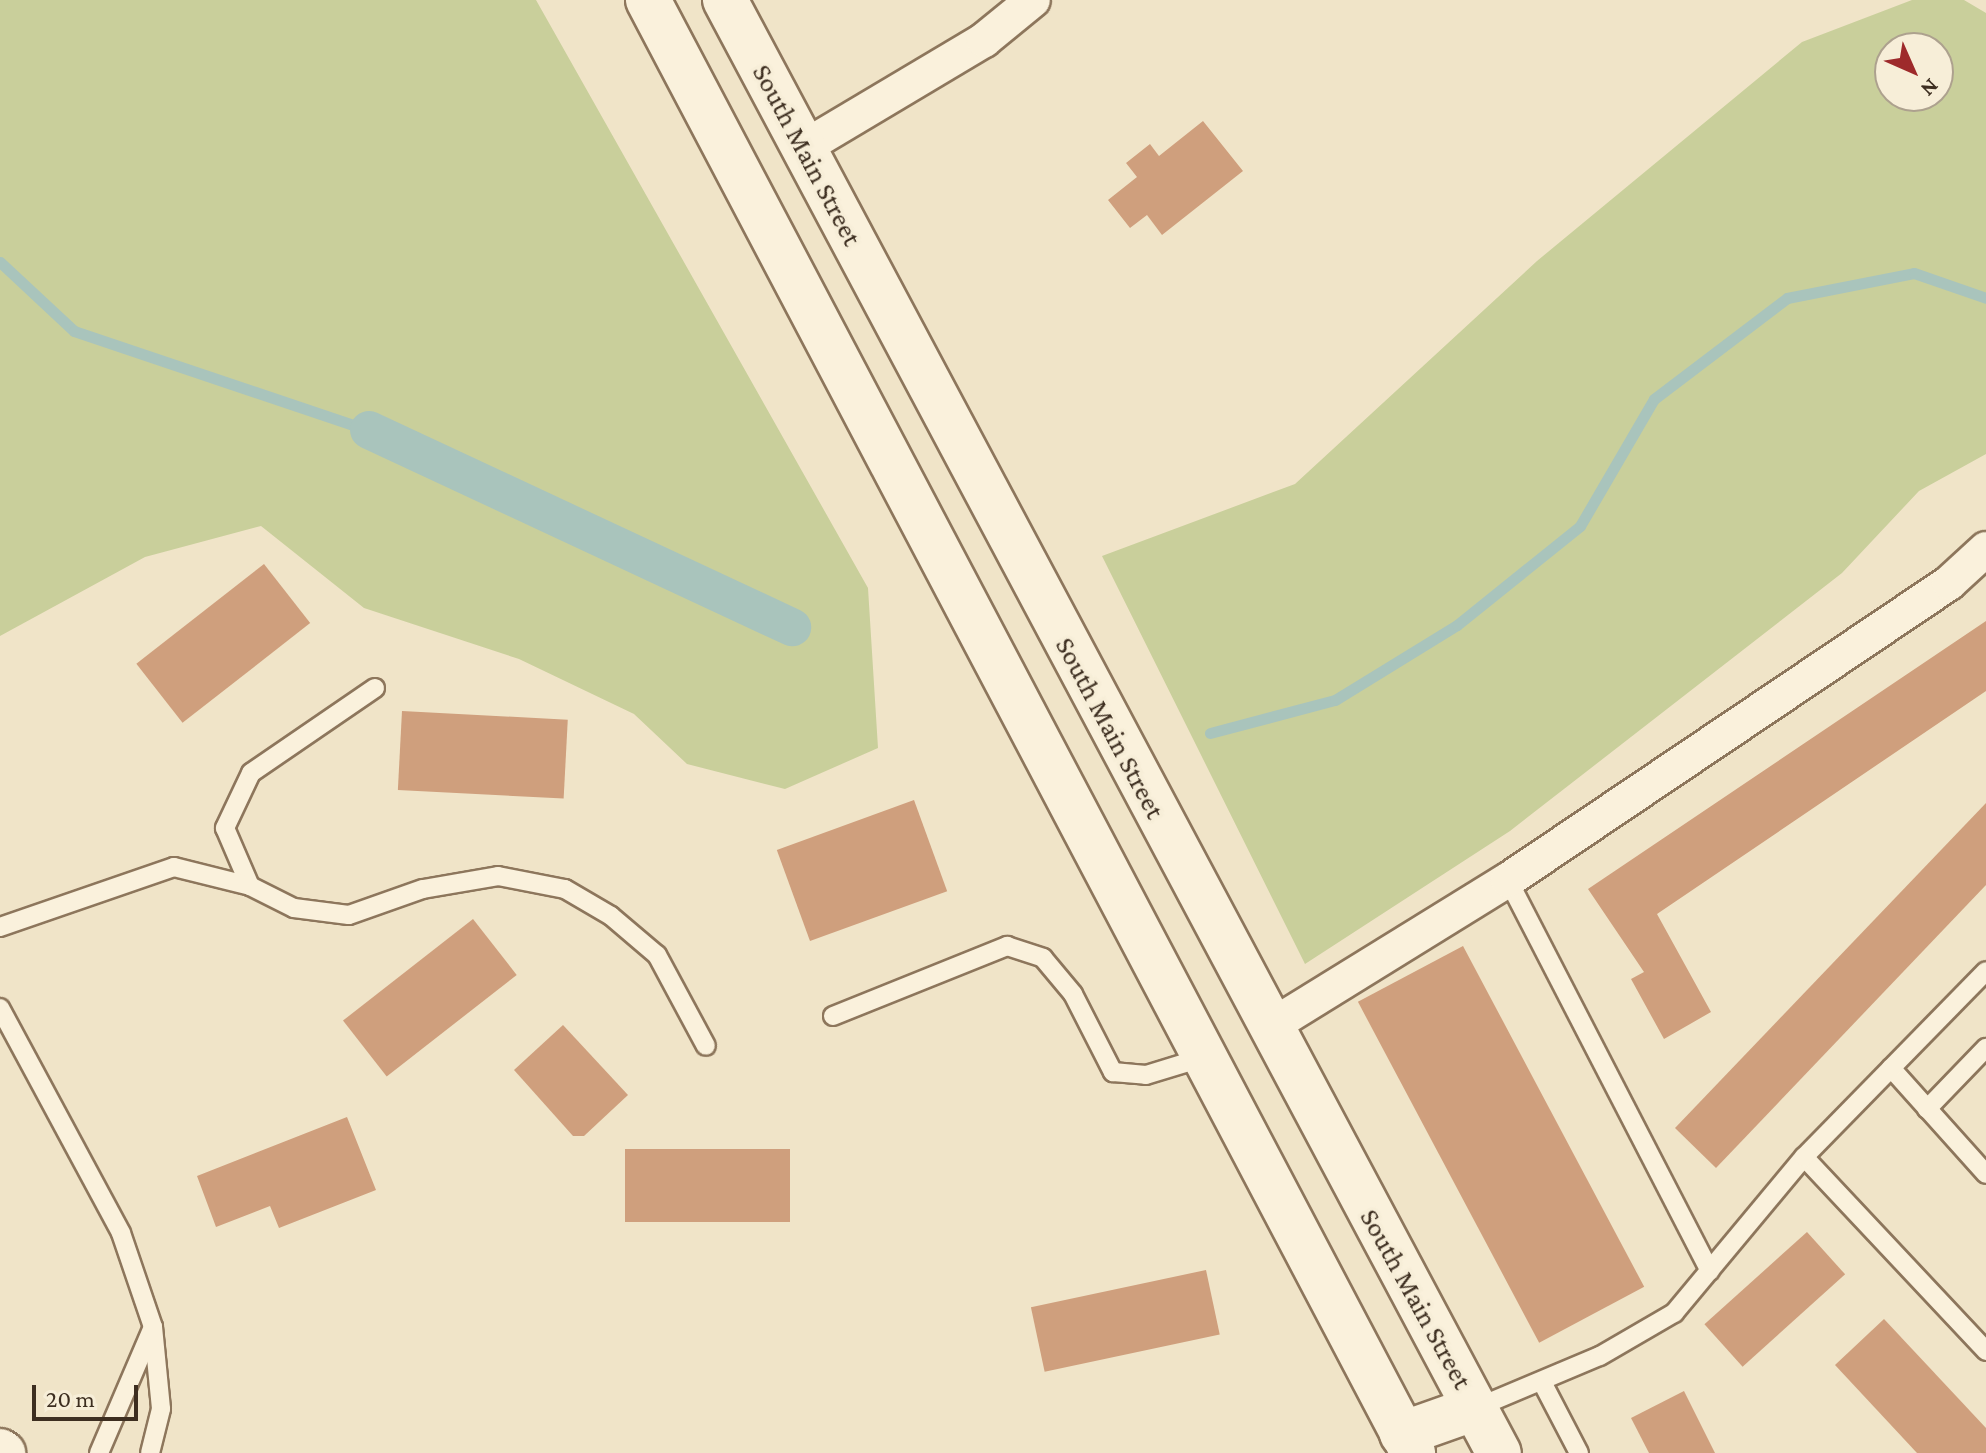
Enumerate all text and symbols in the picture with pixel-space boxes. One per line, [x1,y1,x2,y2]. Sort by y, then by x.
north arrow [1874,32,1954,112]
street label: South Main Street [745,58,869,252]
text: N [1916,74,1944,102]
street label: South Main Street [1048,631,1172,825]
street label: South Main Street [1353,1203,1479,1395]
scale bar [36,1369,142,1419]
text: 20 m [46,1385,95,1412]

